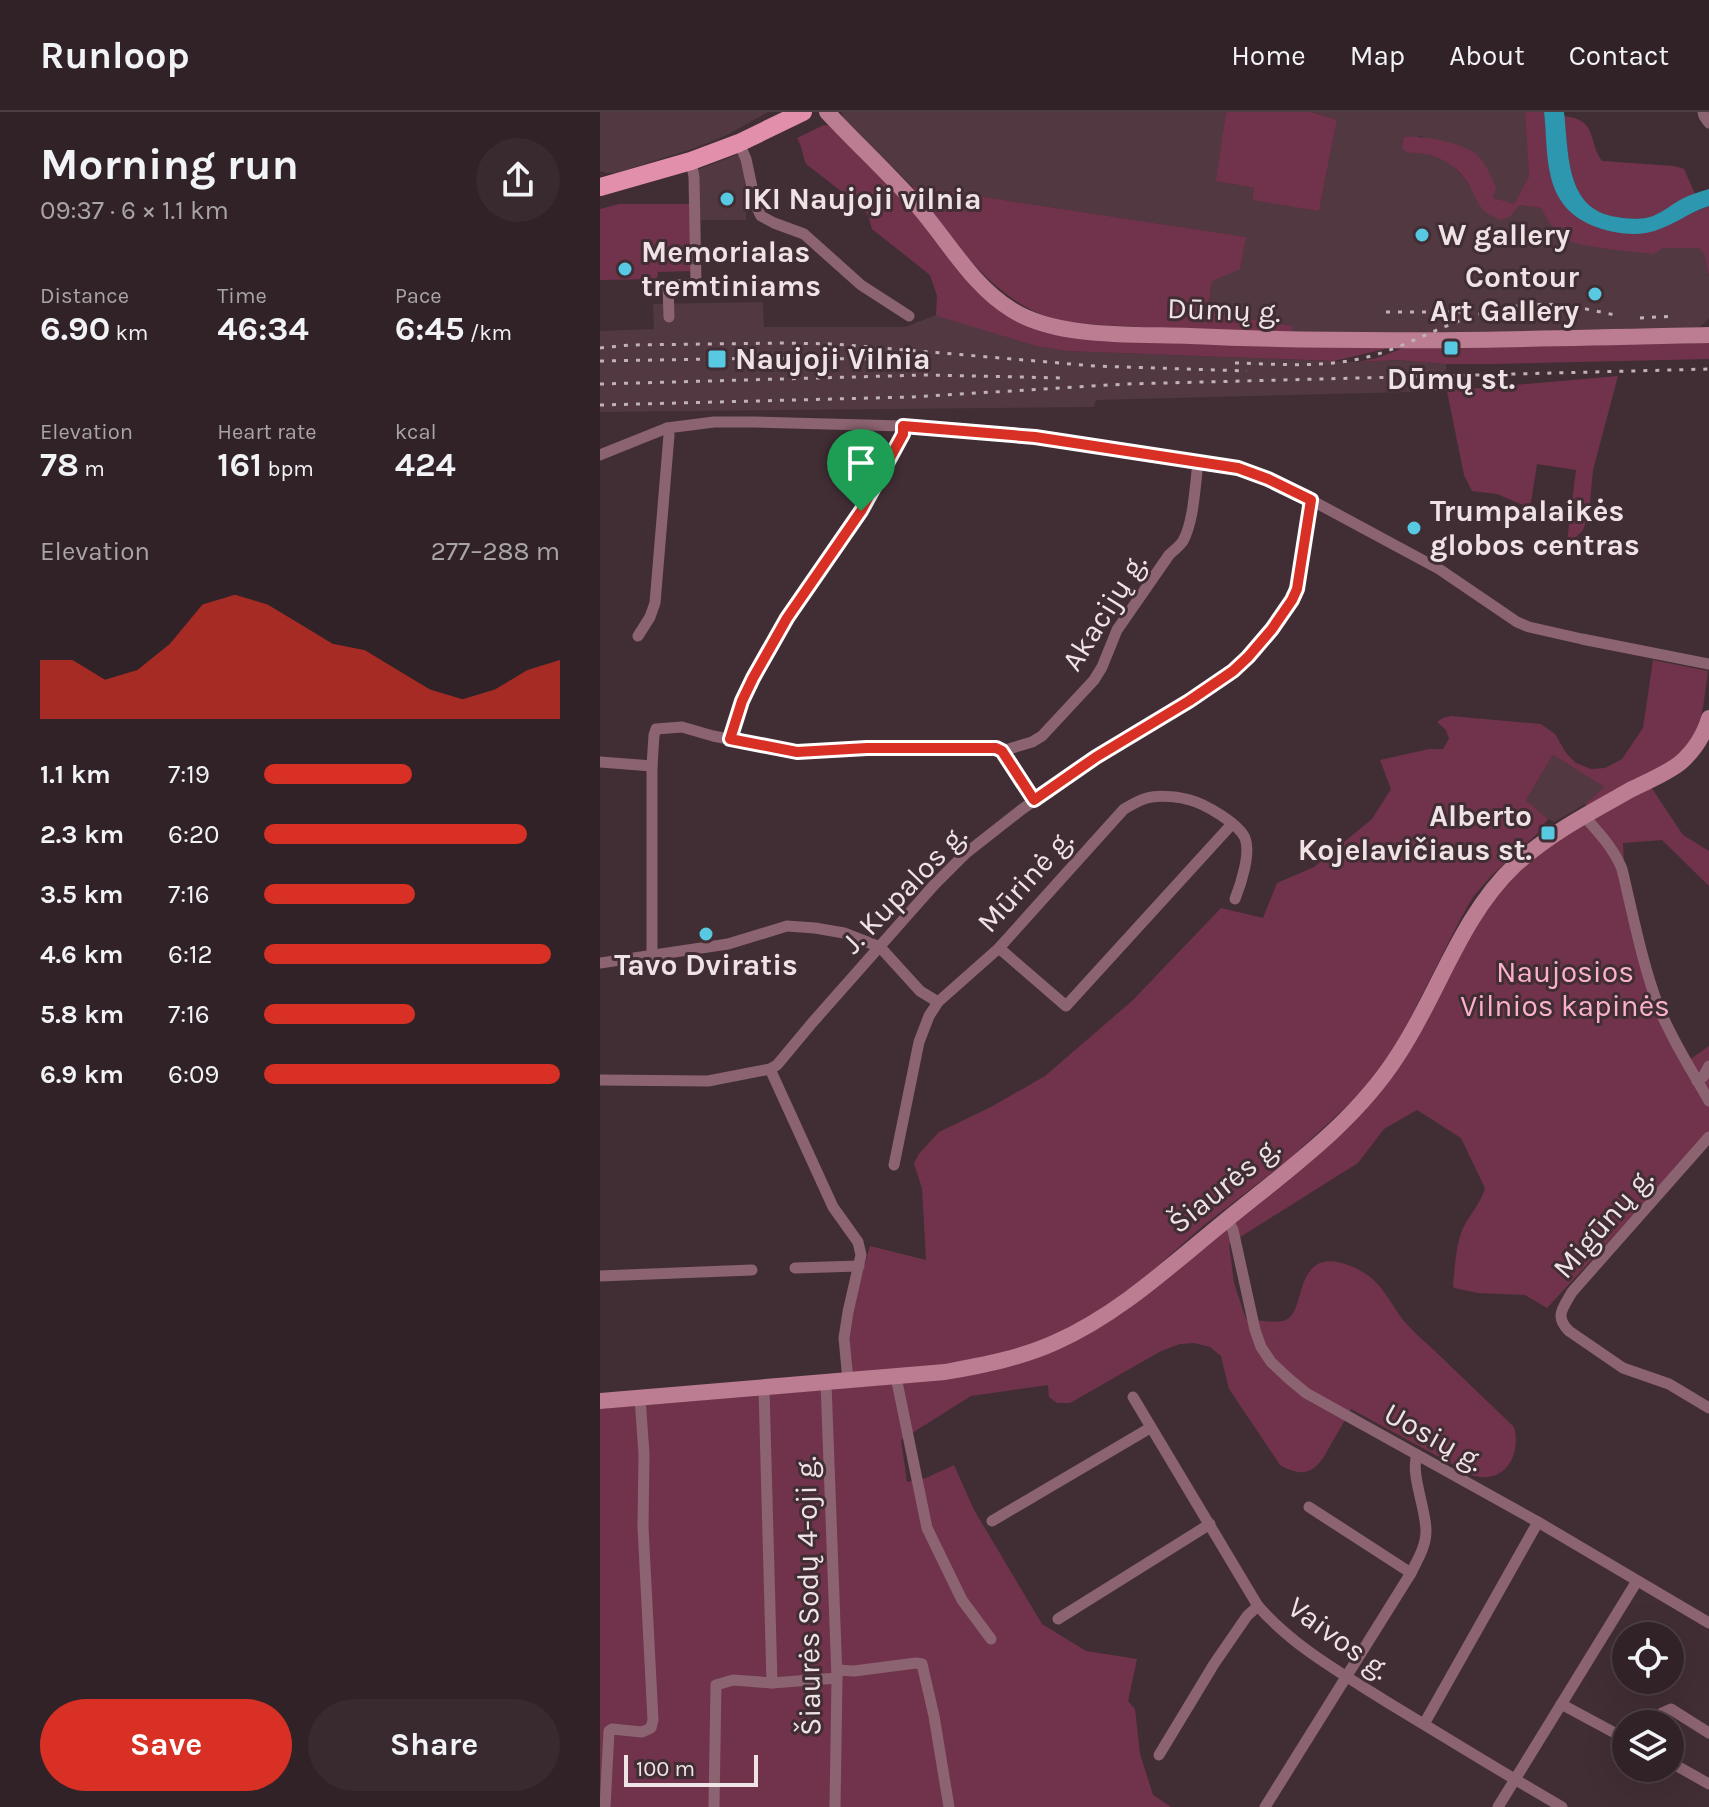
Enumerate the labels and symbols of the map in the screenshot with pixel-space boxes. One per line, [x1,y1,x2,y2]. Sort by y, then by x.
place label: IKI Naujoji vilnia [743,181,982,217]
marker: IKI Naujoji vilnia [718,190,736,208]
place label: W gallery [1438,217,1570,253]
marker: W gallery [1413,226,1431,244]
place label: Memorialas tremtiniams [641,234,821,304]
place label: Contour Art Gallery [1430,259,1579,329]
marker: Memorialas tremtiniams [616,260,634,278]
marker: Contour Art Gallery [1586,285,1604,303]
street label: Dūmų g. [1167,290,1281,330]
marker: Dūmų st. [1442,339,1460,357]
place label: Naujoji Vilnia [735,341,931,377]
marker: Naujoji Vilnia [706,348,728,370]
place label: Dūmų st. [1387,361,1515,397]
pin [827,429,895,511]
place label: Trumpalaikės globos centras [1430,493,1640,563]
marker: Trumpalaikės globos centras [1405,519,1423,537]
street label: Akacijų g. [1054,546,1154,678]
place label: Alberto Kojelavičiaus st. [1298,798,1532,868]
street label: J. Kupalos g. [834,817,974,961]
street label: Mūrinė g. [969,822,1081,940]
marker: Alberto Kojelavičiaus st. [1539,824,1557,842]
marker: Tavo Dviratis [697,925,715,943]
place label: Tavo Dviratis [614,947,798,983]
park label: Naujosios Vilnios kapinės [1460,954,1670,1024]
street label: Šiaurės g. [1161,1129,1287,1241]
street label: Migūnų g. [1545,1160,1661,1286]
street label: Uosių g. [1378,1395,1490,1479]
street label: Šiaurės Sodų 4-oji g. [788,1456,828,1736]
street label: Vaivos g. [1281,1589,1397,1687]
scale bar [624,1751,758,1787]

